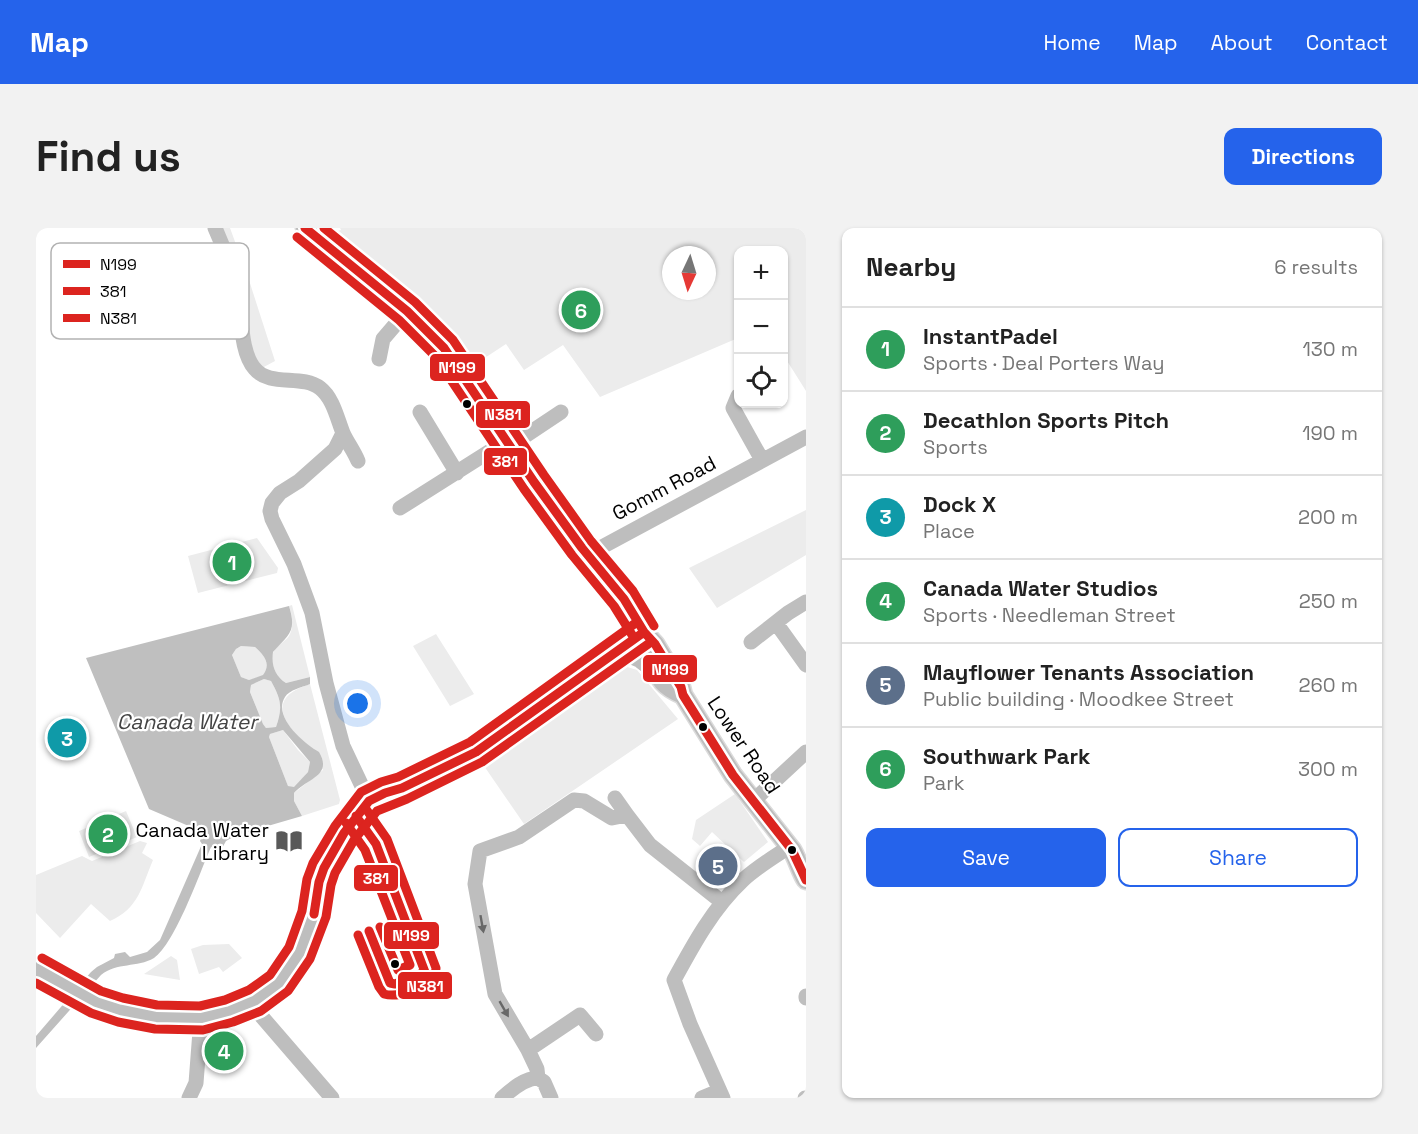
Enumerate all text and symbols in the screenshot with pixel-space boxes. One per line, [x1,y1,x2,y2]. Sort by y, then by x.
text: Map [30,24,89,60]
text: Home [1043,29,1101,56]
text: Map [1134,29,1178,56]
text: About [1211,29,1273,56]
text: Contact [1306,29,1388,56]
button: Directions [1224,128,1382,185]
text: Find us [36,130,181,183]
legend [51,243,249,339]
north arrow [662,246,716,300]
map controls [734,246,788,408]
button: + [734,246,788,300]
text: Nearby [866,250,956,284]
text: N199 [100,254,137,275]
text: 6 results [1274,254,1358,280]
text: 381 [100,281,126,302]
pin: 6 [562,288,600,332]
button: − [734,300,788,354]
text: N381 [100,308,137,329]
text: InstantPadel [923,322,1058,350]
text: 1 [881,336,890,362]
text: 130 m [1302,336,1358,362]
text: Sports · Deal Porters Way [923,350,1164,376]
line badge: N199 [429,353,486,382]
button: locate [734,354,788,408]
text: N199 [438,357,476,378]
unlabelled marker [461,398,473,410]
line badge: N381 [475,400,531,429]
text: N381 [484,404,522,425]
text: Decathlon Sports Pitch [923,406,1169,434]
text: 2 [880,420,891,446]
text: 190 m [1302,420,1358,446]
text: Sports [923,434,988,460]
line badge: 381 [483,447,528,476]
street label: Gomm Road [607,450,721,526]
text: 381 [492,451,518,472]
text: Dock X [923,490,996,518]
text: 3 [879,504,892,530]
text: 200 m [1298,504,1358,530]
text: Place [923,518,975,544]
pin: 1 [212,540,252,584]
text: Canada Water Studios [923,574,1158,602]
text: 4 [879,588,892,614]
text: 250 m [1299,588,1358,614]
text: Sports · Needleman Street [923,602,1176,628]
line badge: N199 [642,654,698,683]
text: Mayflower Tenants Association [923,658,1254,686]
text: N199 [651,659,689,680]
text: 5 [880,672,892,698]
text: 260 m [1299,672,1358,698]
text: Public building · Moodkee Street [923,686,1234,712]
your location [343,689,372,718]
street label: Lower Road [702,691,786,799]
water label: Canada Water [117,708,259,735]
pin: 3 [48,716,87,760]
unlabelled marker [697,721,709,733]
text: Southwark Park [923,742,1091,770]
text: 6 [879,756,892,782]
text: 300 m [1298,756,1358,782]
text: Park [923,770,965,796]
pin: 2 [88,812,128,856]
place label: Canada Water Library [135,817,269,866]
library icon: Canada Water Library [274,826,304,856]
button: Save [866,828,1106,887]
button: Share [1118,828,1358,887]
pin: 5 [698,844,738,888]
unlabelled marker [786,844,798,856]
line badge: 381 [353,864,399,892]
text: 381 [363,868,389,889]
one-way arrow [477,915,486,934]
line badge: N199 [383,921,440,950]
text: N199 [392,925,430,946]
unlabelled marker [389,958,401,970]
line badge: N381 [397,971,453,1000]
text: N381 [406,976,444,997]
one-way arrow [499,1001,509,1018]
pin: 4 [204,1028,243,1074]

